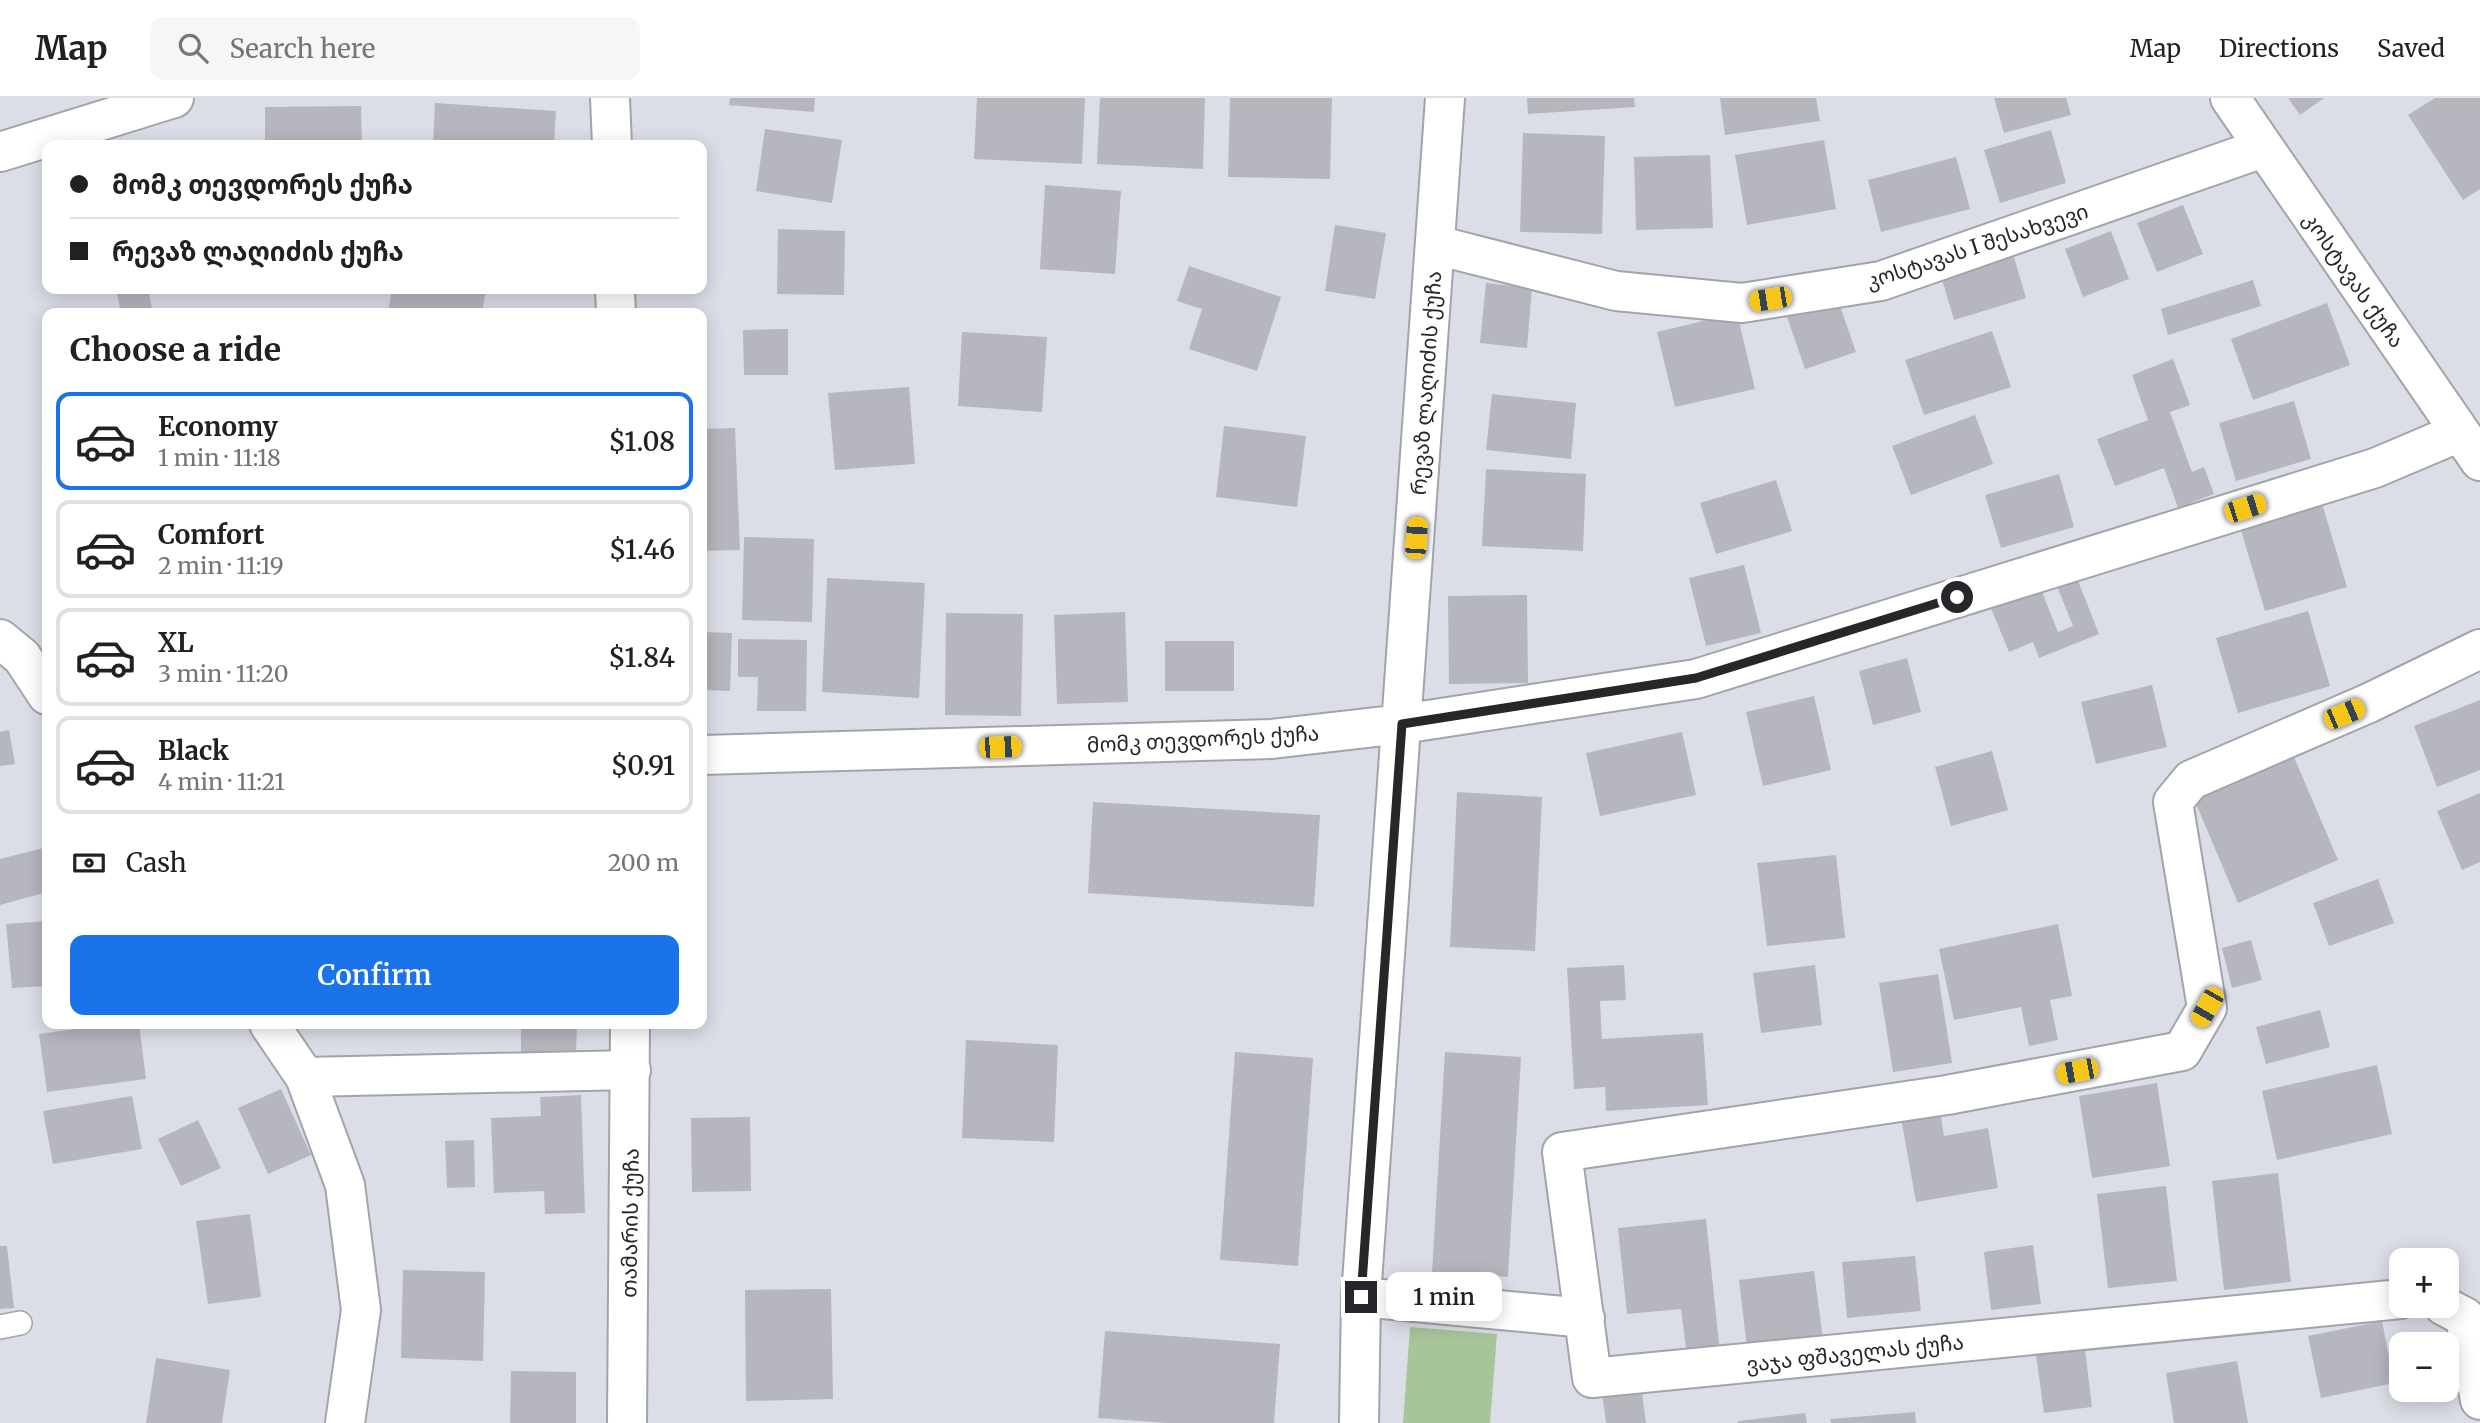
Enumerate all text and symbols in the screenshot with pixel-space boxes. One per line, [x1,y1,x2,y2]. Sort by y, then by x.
search box [150,17,640,80]
text: Map [35,28,108,69]
icon: search [174,29,212,67]
text: Search here [230,32,375,65]
text: Map [2130,33,2181,64]
text: Directions [2219,33,2339,64]
text: Saved [2377,33,2445,64]
text: მომკ თევდორეს ქუჩა [112,168,413,201]
street label: კოსტავას I შესახვევი [1862,197,2092,295]
street label: კოსტავას ქუჩა [2297,207,2411,353]
text: რევაზ ლაღიძის ქუჩა [112,235,404,268]
street label: რევაზ ლაღიძის ქუჩა [1405,270,1447,496]
car [1748,285,1793,313]
text: Choose a ride [70,330,281,370]
icon: car [74,410,137,473]
text: Economy [158,410,278,443]
text: $1.08 [608,425,675,458]
text: 1 min · 11:18 [158,443,281,472]
car [2222,492,2269,524]
car [1405,516,1428,560]
icon: car [74,518,137,581]
text: Comfort [158,518,264,551]
text: $1.46 [609,533,675,566]
text: 2 min · 11:19 [158,551,284,580]
route start [1941,581,1973,613]
icon: car [74,626,137,689]
text: XL [158,626,194,659]
text: $1.84 [608,641,675,674]
text: 3 min · 11:20 [158,659,289,688]
car [2321,696,2368,732]
street label: მომკ თევდორეს ქუჩა [1086,719,1320,759]
icon: car [74,734,137,797]
text: Black [158,734,229,767]
car [979,736,1022,758]
text: $0.91 [611,749,675,782]
text: 4 min · 11:21 [158,767,285,796]
icon: cash [70,844,108,882]
text: Cash [126,846,187,879]
text: 200 m [608,848,679,877]
button: Confirm [70,935,679,1015]
car [2188,984,2227,1030]
car [2055,1057,2100,1085]
street label: თამარის ქუჩა [615,1148,645,1298]
map controls [2389,1248,2459,1402]
button: + [2389,1248,2459,1318]
callout: 1 min [1386,1272,1501,1322]
route end [1345,1281,1377,1313]
text: 1 min [1413,1282,1475,1311]
street label: ვაჯა ფშაველას ქუჩა [1745,1328,1965,1378]
button: − [2389,1332,2459,1402]

